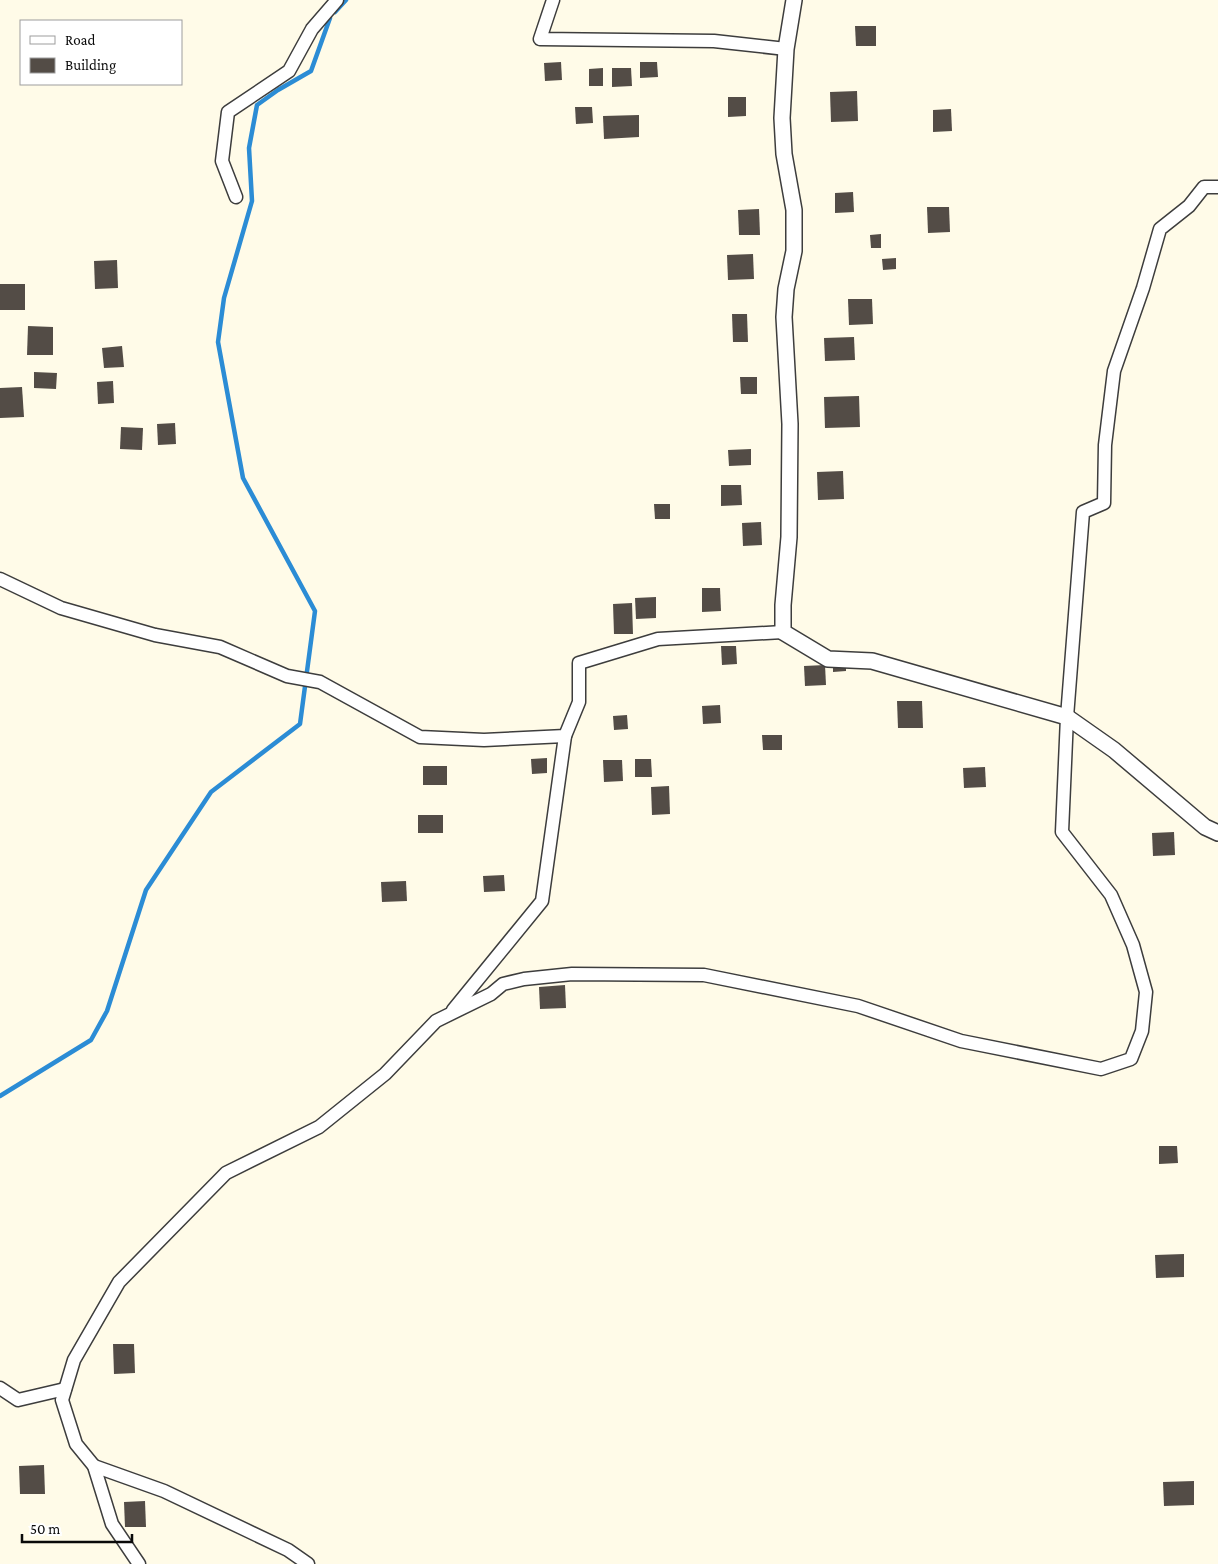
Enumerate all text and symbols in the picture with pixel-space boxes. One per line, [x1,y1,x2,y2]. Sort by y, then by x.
legend [20,20,182,85]
text: Road [65,32,96,48]
text: Building [65,57,116,74]
scale bar [22,1512,132,1544]
text: 50 m [30,1521,60,1537]

